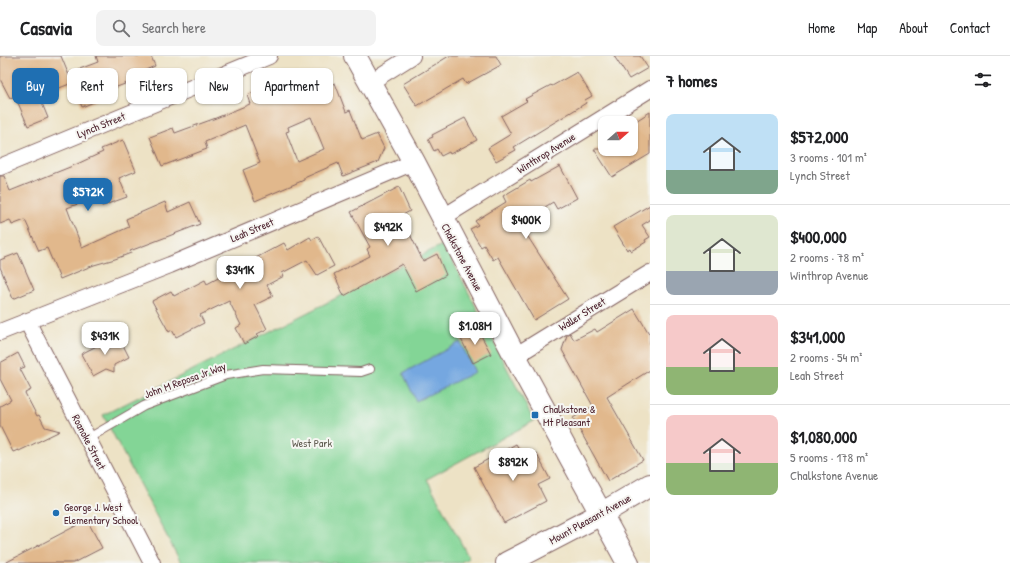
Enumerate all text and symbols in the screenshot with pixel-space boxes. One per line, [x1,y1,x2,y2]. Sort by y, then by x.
search box [96,10,376,46]
text: Casavia [20,15,72,41]
icon: search [110,17,132,39]
text: Search here [142,17,206,38]
text: Home [808,18,835,37]
text: Map [857,18,877,37]
text: About [899,18,928,37]
text: Contact [950,18,990,37]
chip: Buy [12,68,59,104]
chip: Rent [67,68,118,104]
chip: Filters [126,68,187,104]
chip: New [195,68,243,104]
chip: Apartment [251,68,333,104]
text: 7 homes [666,69,717,92]
icon: filters [972,69,994,91]
street label: Lynch Street [75,109,127,141]
north arrow [598,116,638,156]
map controls [598,116,638,156]
text: $572,000 [790,125,848,148]
street label: Winthrop Avenue [514,129,578,177]
icon: home [698,130,746,178]
text: 3 rooms · 101 m² [790,148,867,166]
text: Lynch Street [790,166,850,184]
pin: $572K [60,178,116,212]
text: $572K [72,182,104,200]
pin: $400K [498,206,554,240]
text: $400K [511,210,541,228]
pin: $492K [360,213,416,247]
street label: Leah Street [228,215,276,245]
text: $492K [373,217,403,235]
street label: Chalkstone Avenue [438,221,486,294]
text: $400,000 [790,225,847,248]
icon: home [698,231,746,279]
text: 2 rooms · 78 m² [790,248,864,266]
pin: $341K [212,256,268,290]
text: $341K [226,260,254,278]
text: Winthrop Avenue [790,266,869,284]
street label: Waller Street [556,294,608,334]
pin: $1.08M [442,312,508,346]
text: $1.08M [458,316,492,334]
pin: $431K [77,322,133,356]
text: $341,000 [790,325,845,348]
text: $431K [91,326,119,344]
icon: home [698,331,746,379]
text: 2 rooms · 54 m² [790,348,862,366]
street label: John M Reposa Jr Way [142,359,228,401]
text: Leah Street [790,366,844,384]
place label: Chalkstone & Mt Pleasant [543,402,596,429]
marker: Chalkstone & Mt Pleasant [530,410,540,420]
street label: Roanoke Street [69,412,109,472]
text: $1,080,000 [790,425,857,448]
icon: home [698,431,746,479]
park label: West Park [292,436,332,450]
pin: $892K [485,448,541,482]
text: 5 rooms · 178 m² [790,448,868,466]
text: $892K [498,452,528,470]
text: Chalkstone Avenue [790,466,878,484]
street label: Mount Pleasant Avenue [547,490,634,547]
place label: George J. West Elementary School [64,500,138,527]
marker: George J. West Elementary School [51,508,61,518]

